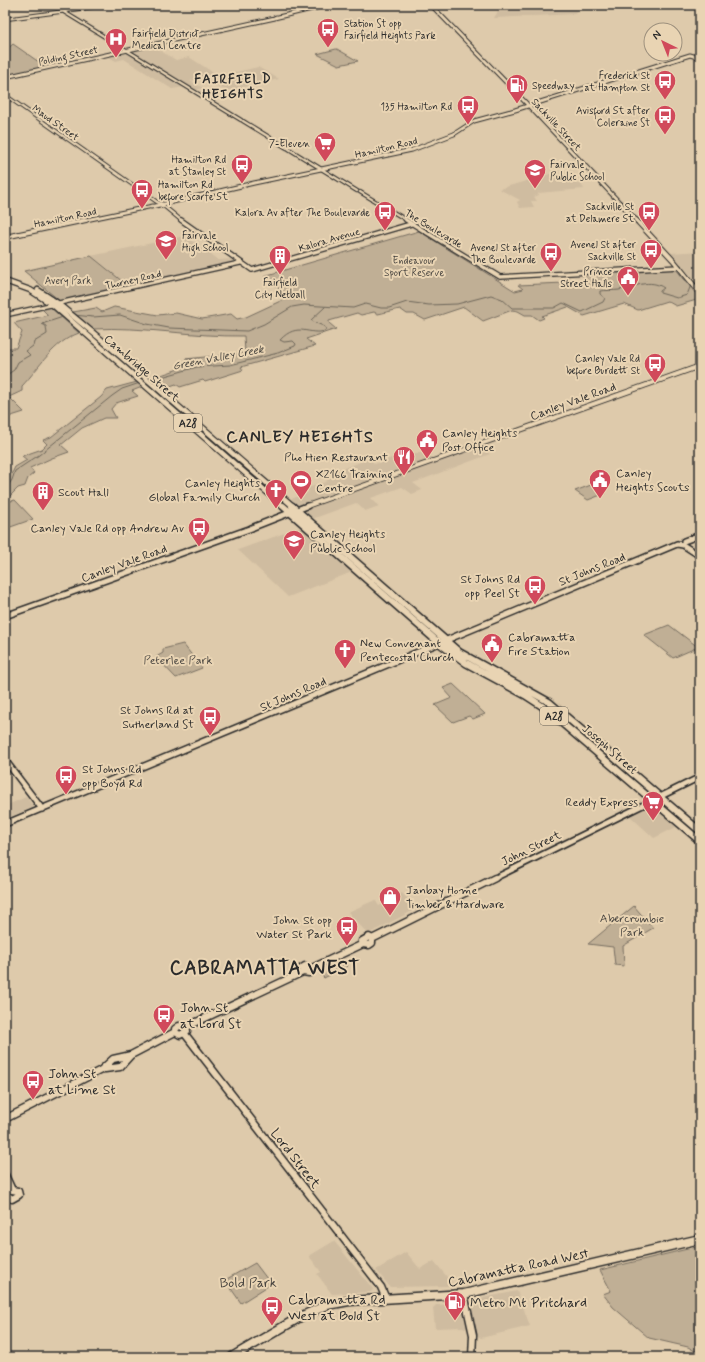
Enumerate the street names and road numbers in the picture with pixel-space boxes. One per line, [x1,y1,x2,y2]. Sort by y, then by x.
street label: Polding Street [37,44,100,71]
street label: Sackville Street [528,96,584,154]
street label: Maud Street [29,102,81,144]
street label: Hamilton Road [354,135,419,162]
street label: Hamilton Road [33,205,98,231]
street label: The Boulevarde [402,206,465,252]
street label: Kalora Avenue [297,225,362,255]
street label: Thorney Road [104,267,163,293]
street label: Cambridge Street [100,331,183,406]
street label: Canley Vale Road [528,379,618,425]
road number: A28 [174,414,202,432]
street label: Canley Vale Road [79,541,169,587]
street label: St Johns Road [557,549,628,591]
street label: St Johns Road [258,674,329,716]
road number: A28 [540,707,568,725]
street label: Joseph Street [578,721,641,779]
street label: John Street [499,828,564,870]
street label: Lord Street [266,1125,325,1193]
street label: Cabramatta Road West [446,1244,590,1292]

